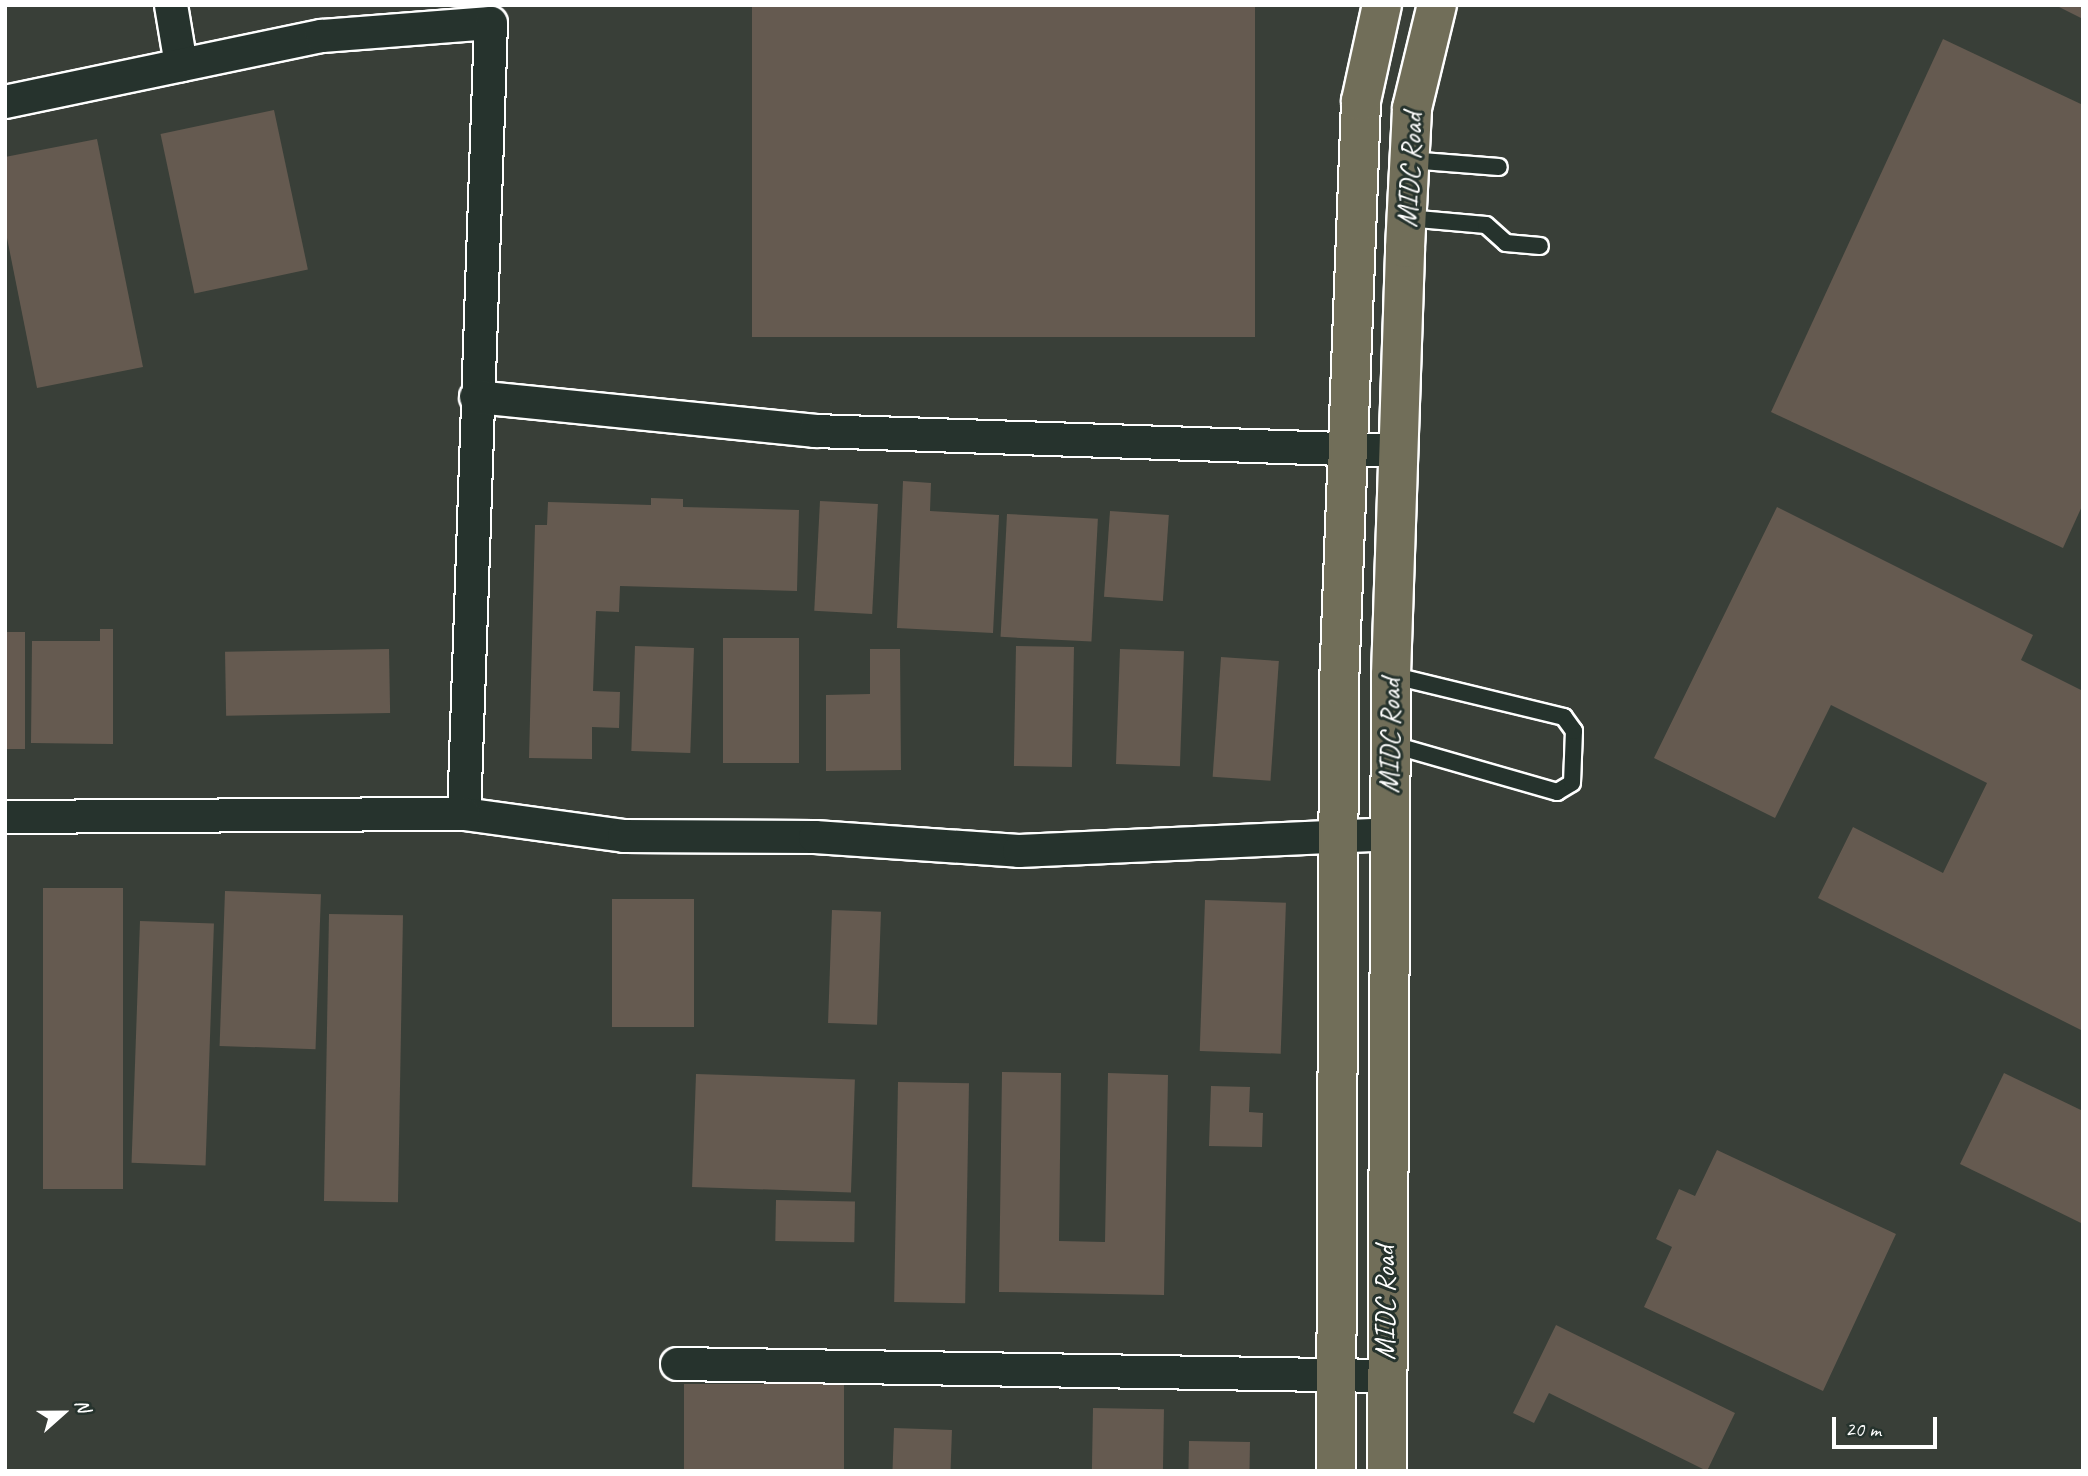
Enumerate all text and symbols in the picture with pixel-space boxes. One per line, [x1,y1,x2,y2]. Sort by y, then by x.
street label: MIDC Road [1390,112,1430,228]
street label: MIDC Road [1372,678,1408,794]
street label: MIDC Road [1368,1246,1402,1360]
north arrow [28,1378,98,1448]
text: N [69,1396,96,1415]
scale bar [1836,1402,1941,1446]
text: 20 m [1845,1416,1881,1442]

